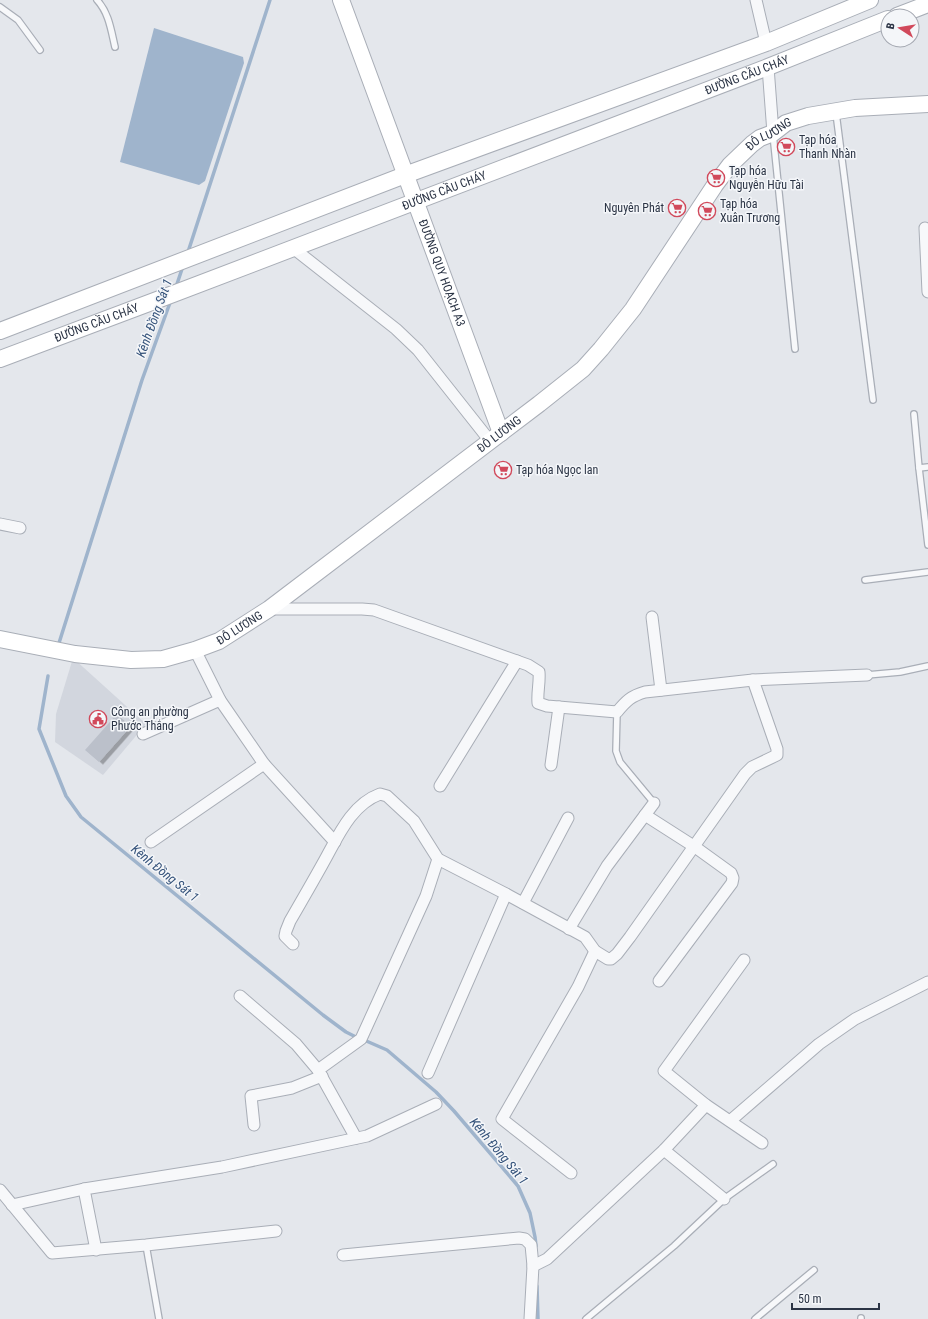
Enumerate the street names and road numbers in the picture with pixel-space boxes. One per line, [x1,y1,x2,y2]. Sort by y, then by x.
street label: ĐƯỜNG CẦU CHÁY [703,52,792,97]
street label: ĐÔ LƯƠNG [743,115,793,153]
street label: ĐƯỜNG CẦU CHÁY [400,168,489,213]
street label: ĐƯỜNG QUY HOẠCH A3 [416,217,468,328]
street label: ĐƯỜNG CẦU CHÁY [52,300,141,345]
street label: ĐÔ LƯƠNG [474,413,524,455]
street label: ĐÔ LƯƠNG [214,608,265,648]

